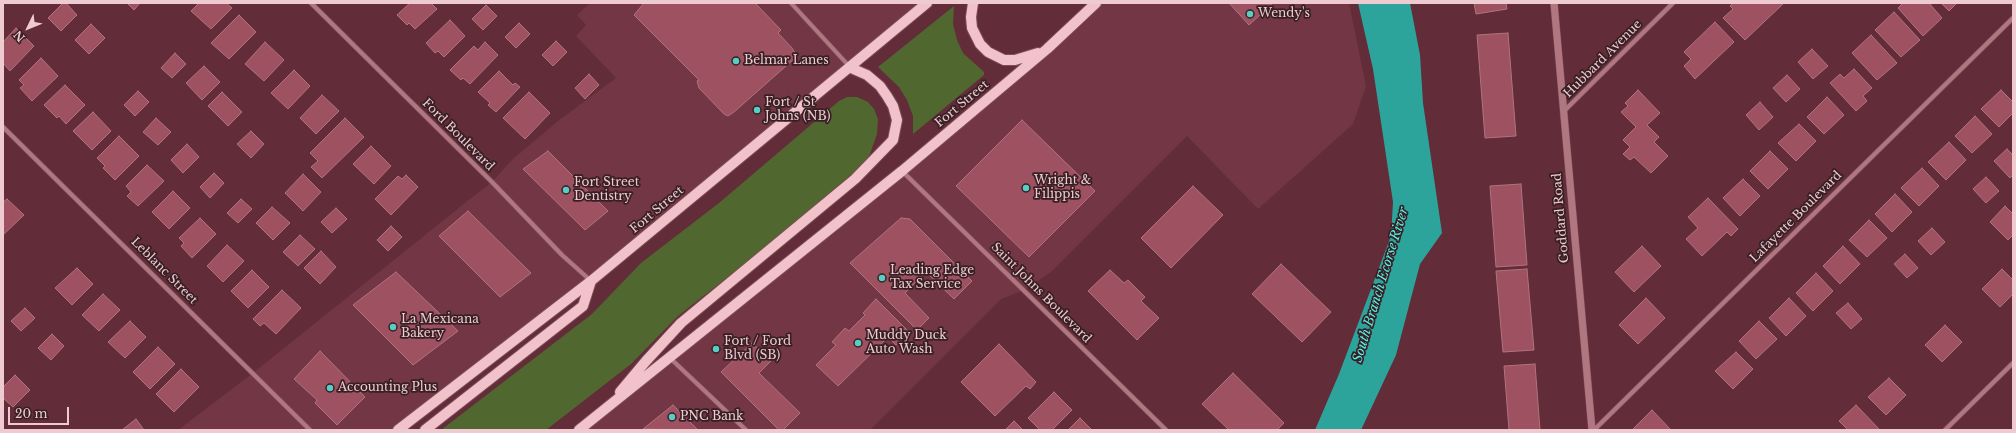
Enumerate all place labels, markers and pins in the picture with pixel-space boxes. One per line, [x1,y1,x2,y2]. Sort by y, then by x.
place label: Wendy's [1258,7,1310,21]
marker: Wendy's [1245,9,1255,19]
place label: Belmar Lanes [744,54,829,68]
marker: Belmar Lanes [731,56,741,66]
place label: Fort / St Johns (NB) [765,96,830,124]
marker: Fort / St Johns (NB) [752,105,762,115]
place label: Wright & Filippis [1034,174,1091,202]
place label: Fort Street Dentistry [574,176,639,204]
marker: Wright & Filippis [1021,183,1031,193]
marker: Fort Street Dentistry [561,185,571,195]
place label: Leading Edge Tax Service [890,264,974,292]
marker: Leading Edge Tax Service [877,273,887,283]
place label: La Mexicana Bakery [401,313,479,341]
marker: La Mexicana Bakery [388,322,398,332]
place label: Muddy Duck Auto Wash [866,329,947,357]
place label: Fort / Ford Blvd (SB) [724,335,791,363]
marker: Muddy Duck Auto Wash [853,338,863,348]
marker: Fort / Ford Blvd (SB) [711,344,721,354]
place label: Accounting Plus [338,381,437,395]
marker: Accounting Plus [325,383,335,393]
place label: PNC Bank [680,410,744,424]
marker: PNC Bank [667,412,677,422]

